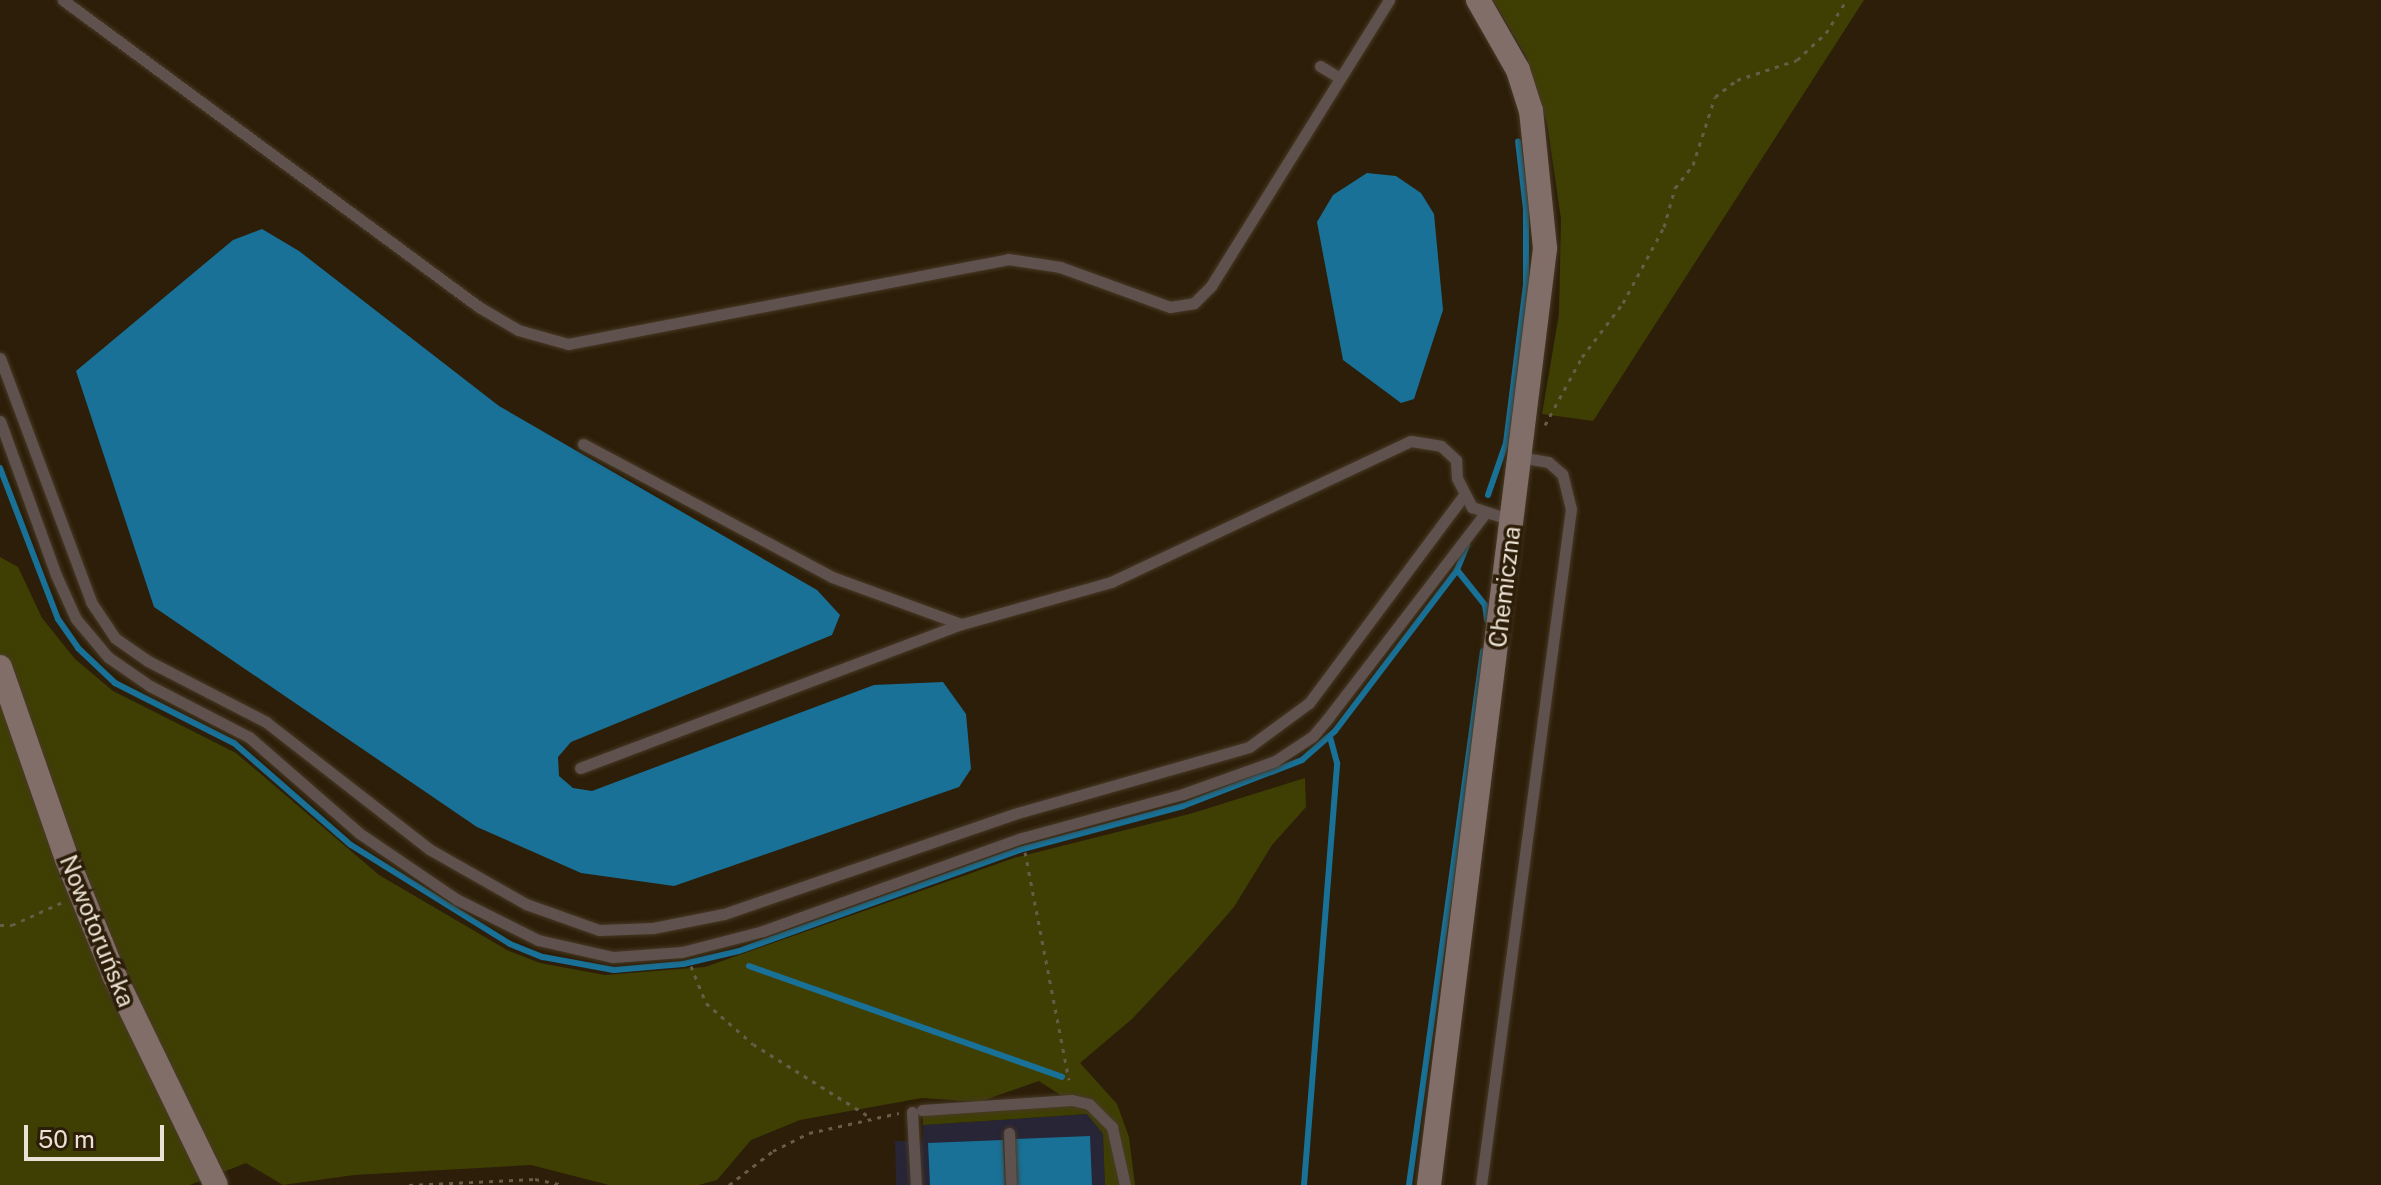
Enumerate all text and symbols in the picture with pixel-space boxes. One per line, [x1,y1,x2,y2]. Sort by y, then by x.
street label: Chemiczna [1483,525,1527,649]
street label: Nowotoruńska [53,851,141,1011]
scale bar [28,1109,168,1159]
text: 50 m [38,1125,95,1153]

